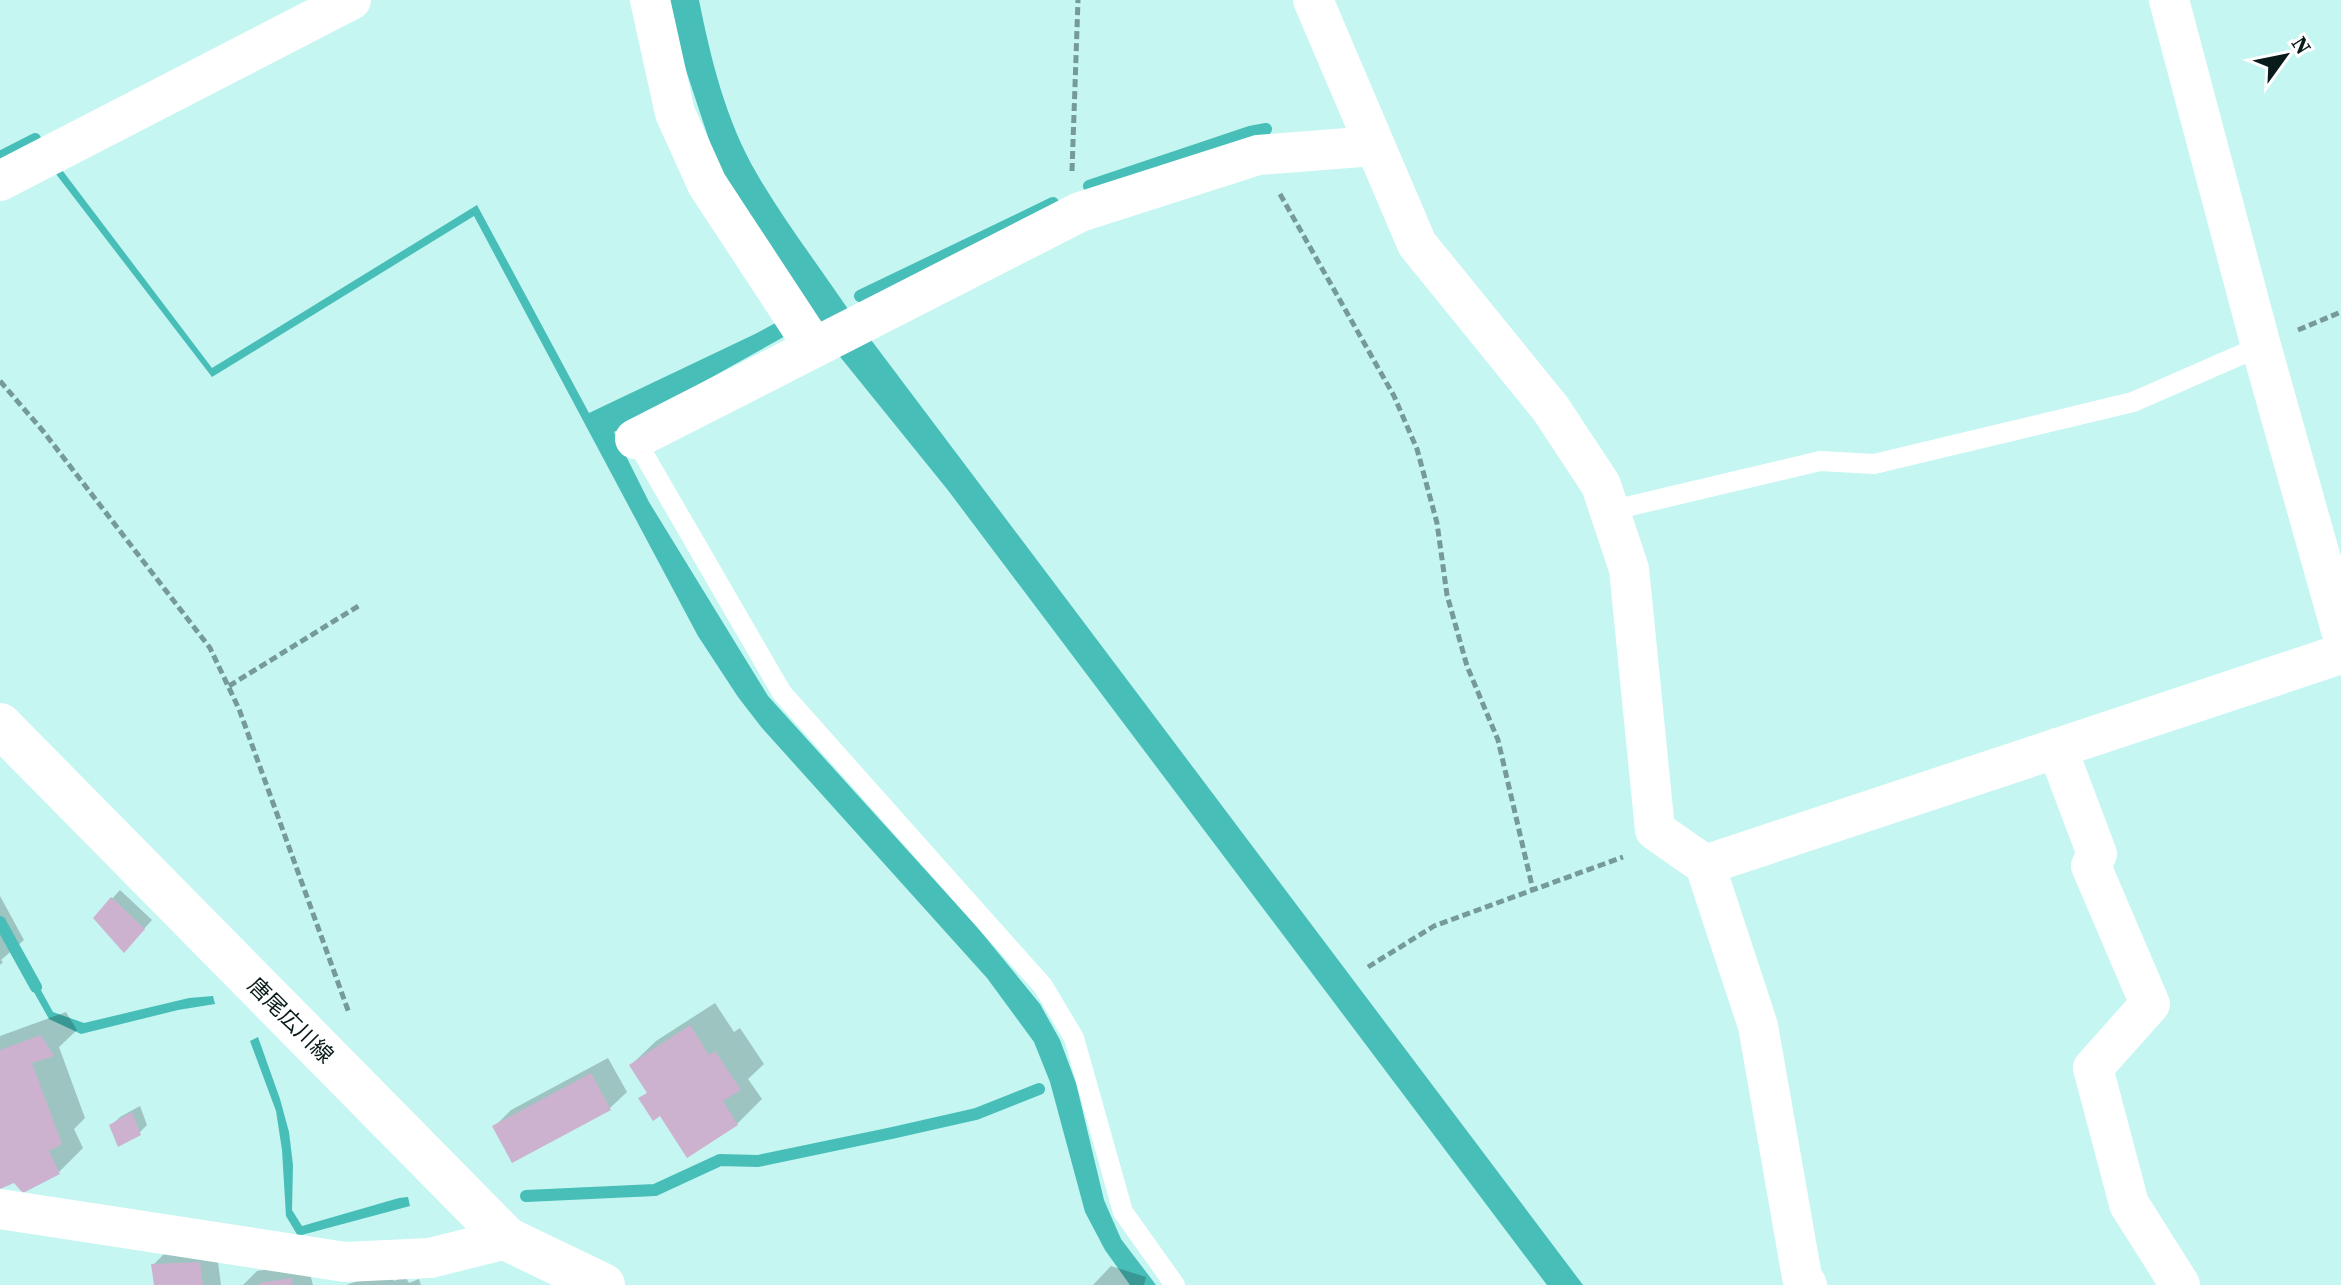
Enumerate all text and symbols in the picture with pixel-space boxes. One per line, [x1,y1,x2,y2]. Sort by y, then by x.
north arrow [2245,16,2325,96]
text: N [2285,30,2319,60]
street label: 唐尾広川線 [241,970,341,1070]

